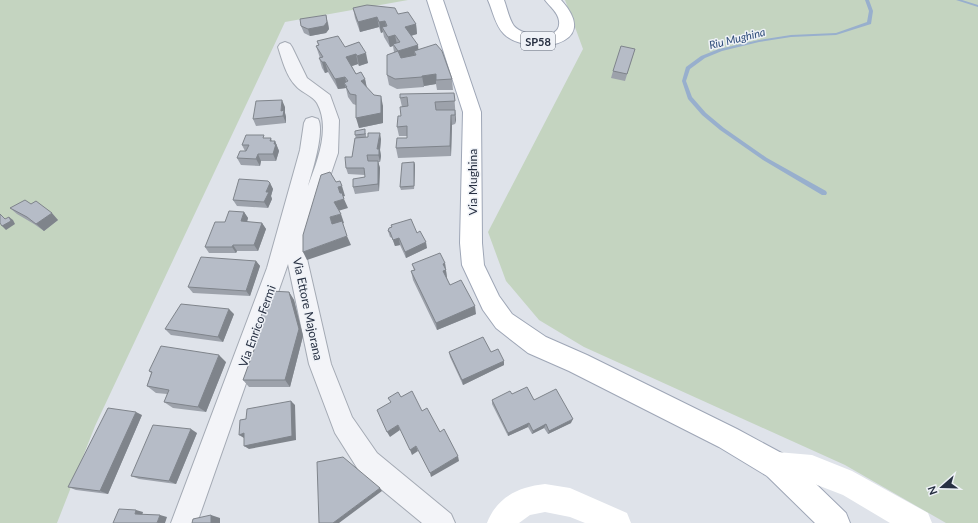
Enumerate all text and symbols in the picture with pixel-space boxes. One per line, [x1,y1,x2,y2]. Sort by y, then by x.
water label: Riu Mughina [707,25,767,51]
road number: SP58 [521,32,555,50]
street label: Via Mughina [465,149,480,215]
street label: Via Ettore Majorana [290,256,326,362]
street label: Via Enrico Fermi [235,283,279,369]
north arrow [922,467,962,507]
text: N [925,484,940,497]

